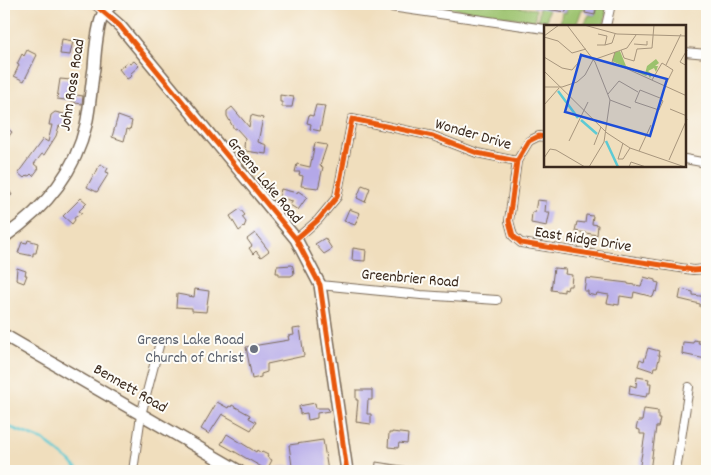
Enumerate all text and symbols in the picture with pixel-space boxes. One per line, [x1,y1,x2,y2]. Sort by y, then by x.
inset map [544,25,686,168]
street label: John Ross Road [54,37,92,133]
street label: Wonder Drive [432,113,514,157]
street label: Greens Lake Road [221,133,307,229]
street label: East Ridge Drive [533,221,633,259]
street label: Greenbrier Road [360,263,460,295]
place label: Greens Lake Road Church of Christ [137,329,244,370]
marker: Greens Lake Road Church of Christ [248,343,260,355]
street label: Bennett Road [89,359,171,419]

